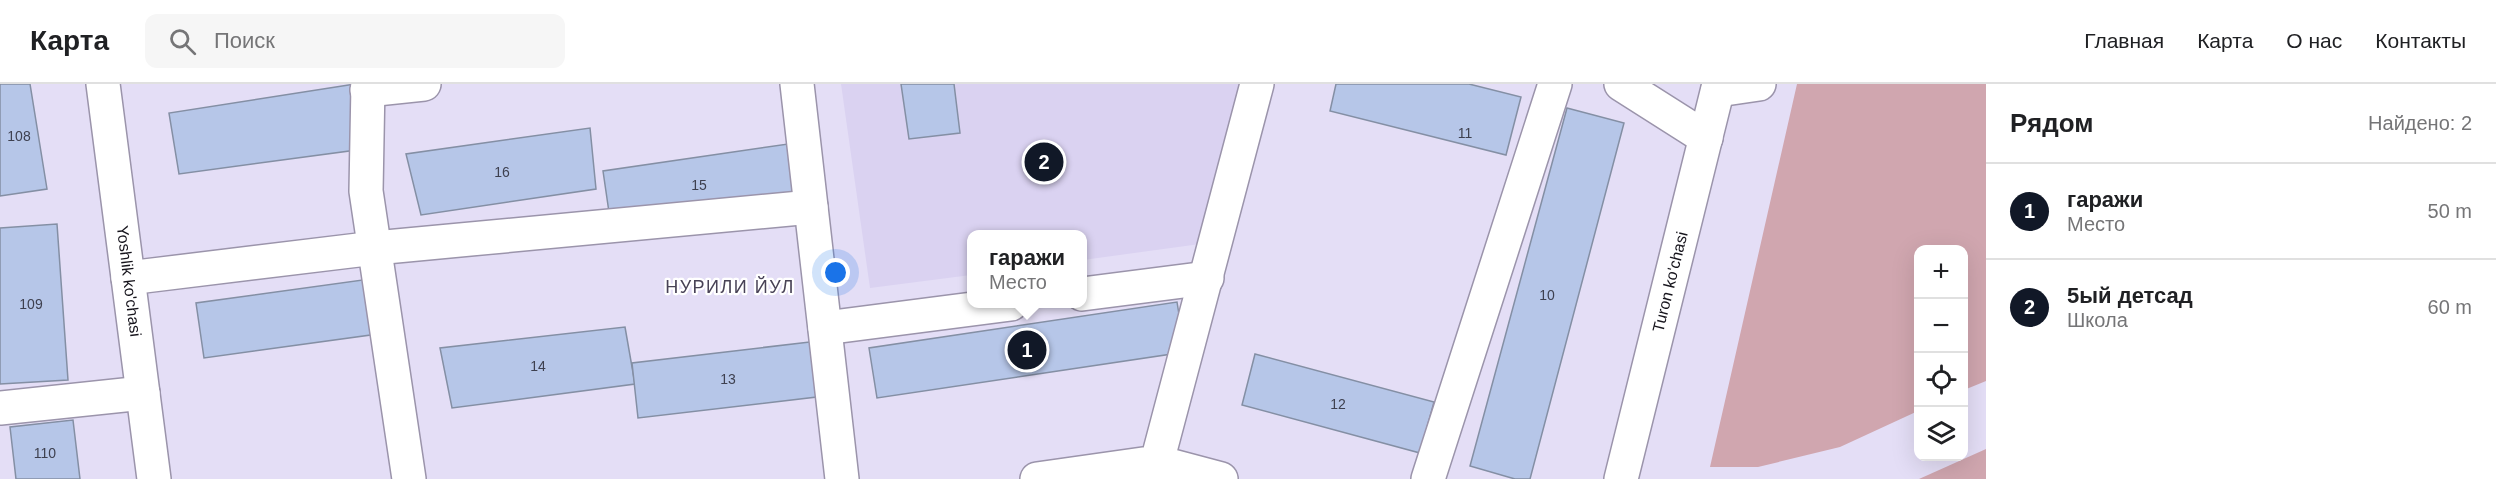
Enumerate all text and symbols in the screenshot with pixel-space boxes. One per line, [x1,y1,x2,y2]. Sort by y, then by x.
search box [145,14,565,68]
text: Карта [30,25,109,56]
icon: search [166,25,199,58]
text: Поиск [214,28,275,53]
text: Главная [2084,29,2164,52]
text: Карта [2197,29,2253,52]
text: О нас [2286,29,2342,52]
text: Контакты [2375,29,2466,52]
text: Рядом [2010,108,2093,138]
text: Найдено: 2 [2368,112,2472,134]
house number: 11 [1458,125,1472,141]
house number: 108 [7,128,31,144]
pin: 2 [1024,140,1064,184]
house number: 16 [494,164,510,180]
house number: 15 [691,177,707,193]
text: гаражи [2067,187,2143,212]
text: 1 [2024,200,2035,222]
text: 50 m [2428,200,2472,222]
text: Место [2067,213,2125,235]
street label: Yoshlik ko'chasi [114,224,144,338]
popup [967,230,1087,308]
street label: Turon ko'chasi [1649,230,1691,334]
text: гаражи [989,245,1065,270]
map controls [1914,245,1968,461]
button: + [1914,245,1968,299]
your location [821,258,850,287]
text: Место [989,271,1047,293]
district label: НУРИЛИ ЙУЛ [665,276,795,297]
text: 5ый детсад [2067,283,2193,308]
house number: 10 [1539,287,1555,303]
house number: 109 [19,296,43,312]
text: 2 [2024,296,2035,318]
text: 60 m [2428,296,2472,318]
button: − [1914,299,1968,353]
text: Школа [2067,309,2128,331]
pin: 1 [1008,328,1046,372]
button: locate [1914,353,1968,407]
house number: 14 [530,358,546,374]
house number: 13 [720,371,736,387]
house number: 12 [1330,396,1346,412]
button: layers [1914,407,1968,461]
house number: 110 [34,445,56,461]

